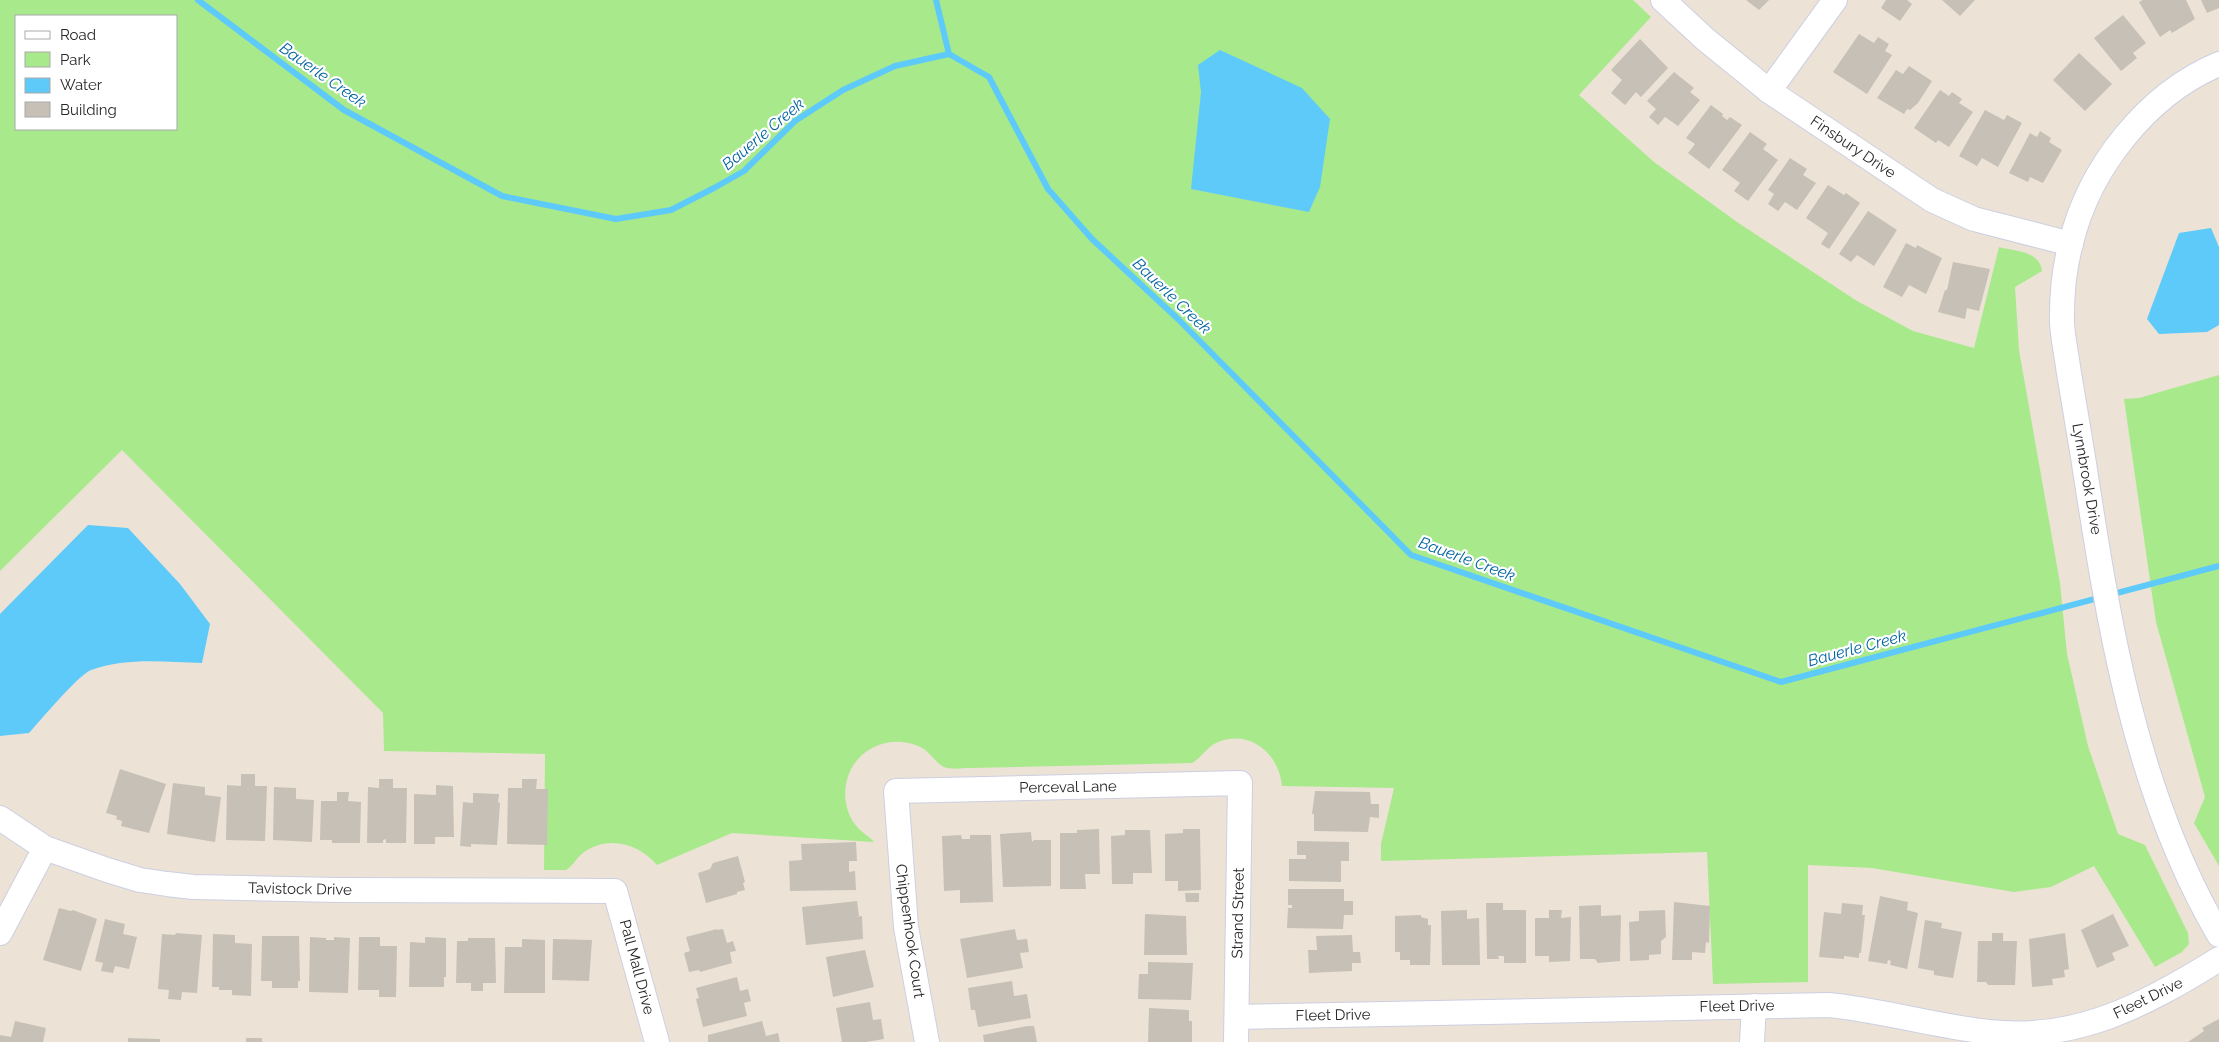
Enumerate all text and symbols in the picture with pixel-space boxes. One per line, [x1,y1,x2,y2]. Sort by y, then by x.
legend [15,15,178,130]
text: Road [60,26,96,44]
water label: Bauerle Creek [276,38,370,112]
text: Park [60,51,91,69]
text: Water [60,76,103,94]
water label: Bauerle Creek [718,94,808,174]
text: Building [60,101,117,119]
street label: Finsbury Drive [1807,112,1899,182]
water label: Bauerle Creek [1129,254,1215,338]
street label: Lynnbrook Drive [2068,422,2106,536]
water label: Bauerle Creek [1416,533,1518,585]
water label: Bauerle Creek [1806,626,1909,670]
street label: Perceval Lane [1019,777,1117,797]
street label: Chippenhook Court [892,863,928,999]
street label: Strand Street [1228,867,1248,959]
street label: Tavistock Drive [248,879,352,899]
street label: Pall Mall Drive [616,918,658,1017]
street label: Fleet Drive [2110,973,2186,1023]
street label: Fleet Drive [1699,996,1775,1016]
street label: Fleet Drive [1295,1005,1371,1025]

